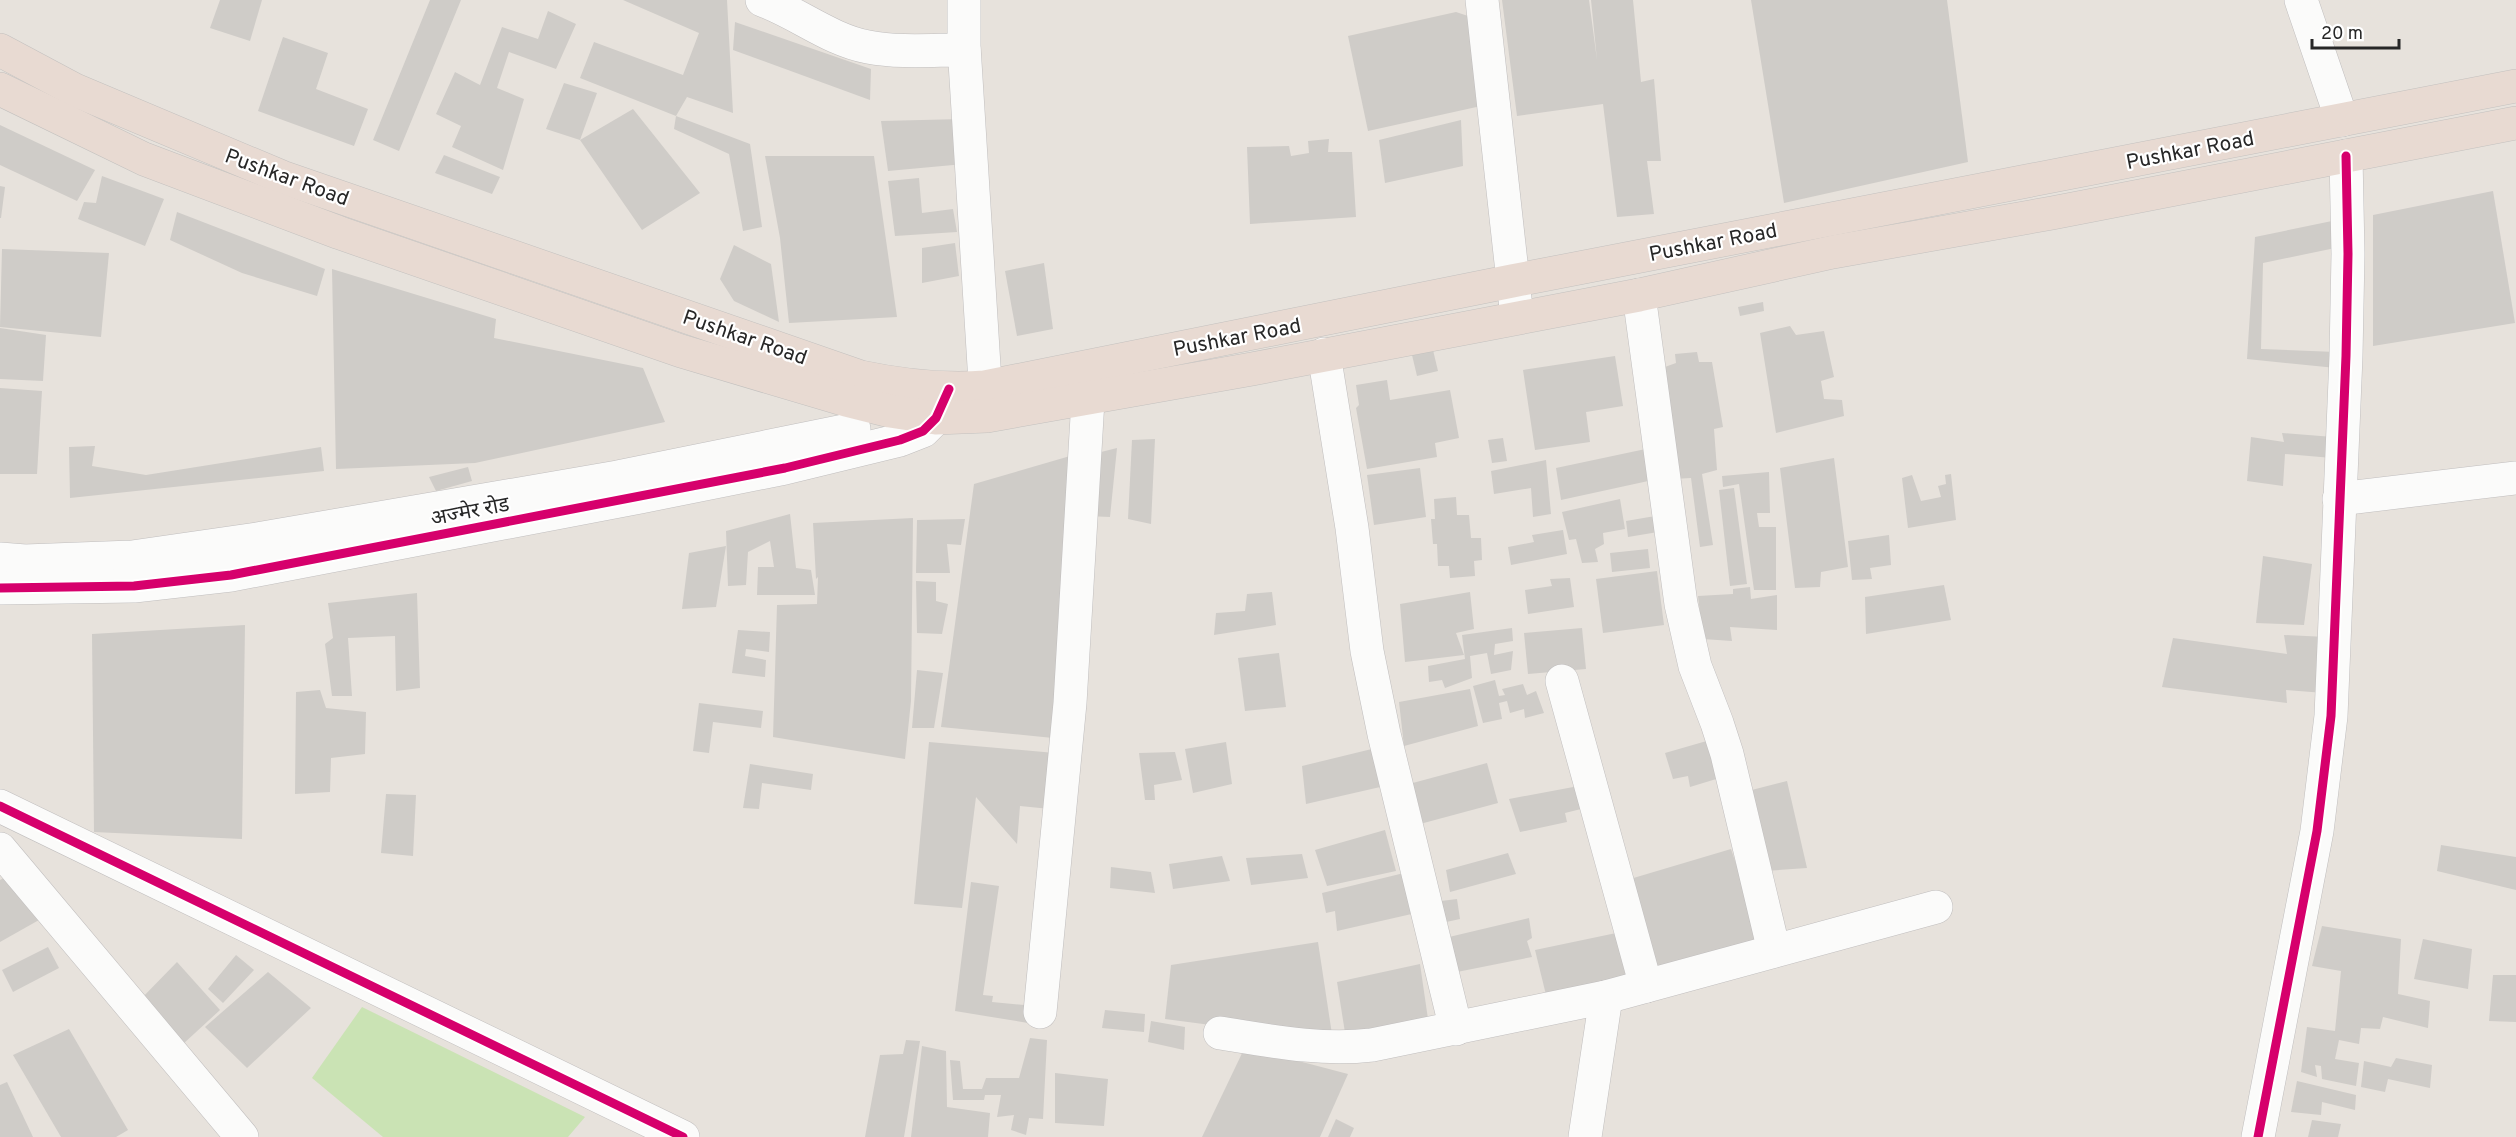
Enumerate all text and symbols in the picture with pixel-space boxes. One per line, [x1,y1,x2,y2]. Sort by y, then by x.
scale bar [2312,12,2399,50]
text: 20 m [2321,23,2363,46]
street label: Pushkar Road [2124,126,2257,177]
street label: Pushkar Road [221,143,352,213]
street label: Pushkar Road [1647,218,1780,269]
street label: Pushkar Road [679,304,810,372]
street label: Pushkar Road [1171,313,1304,364]
street label: अज्मेर रोड [429,491,513,533]

